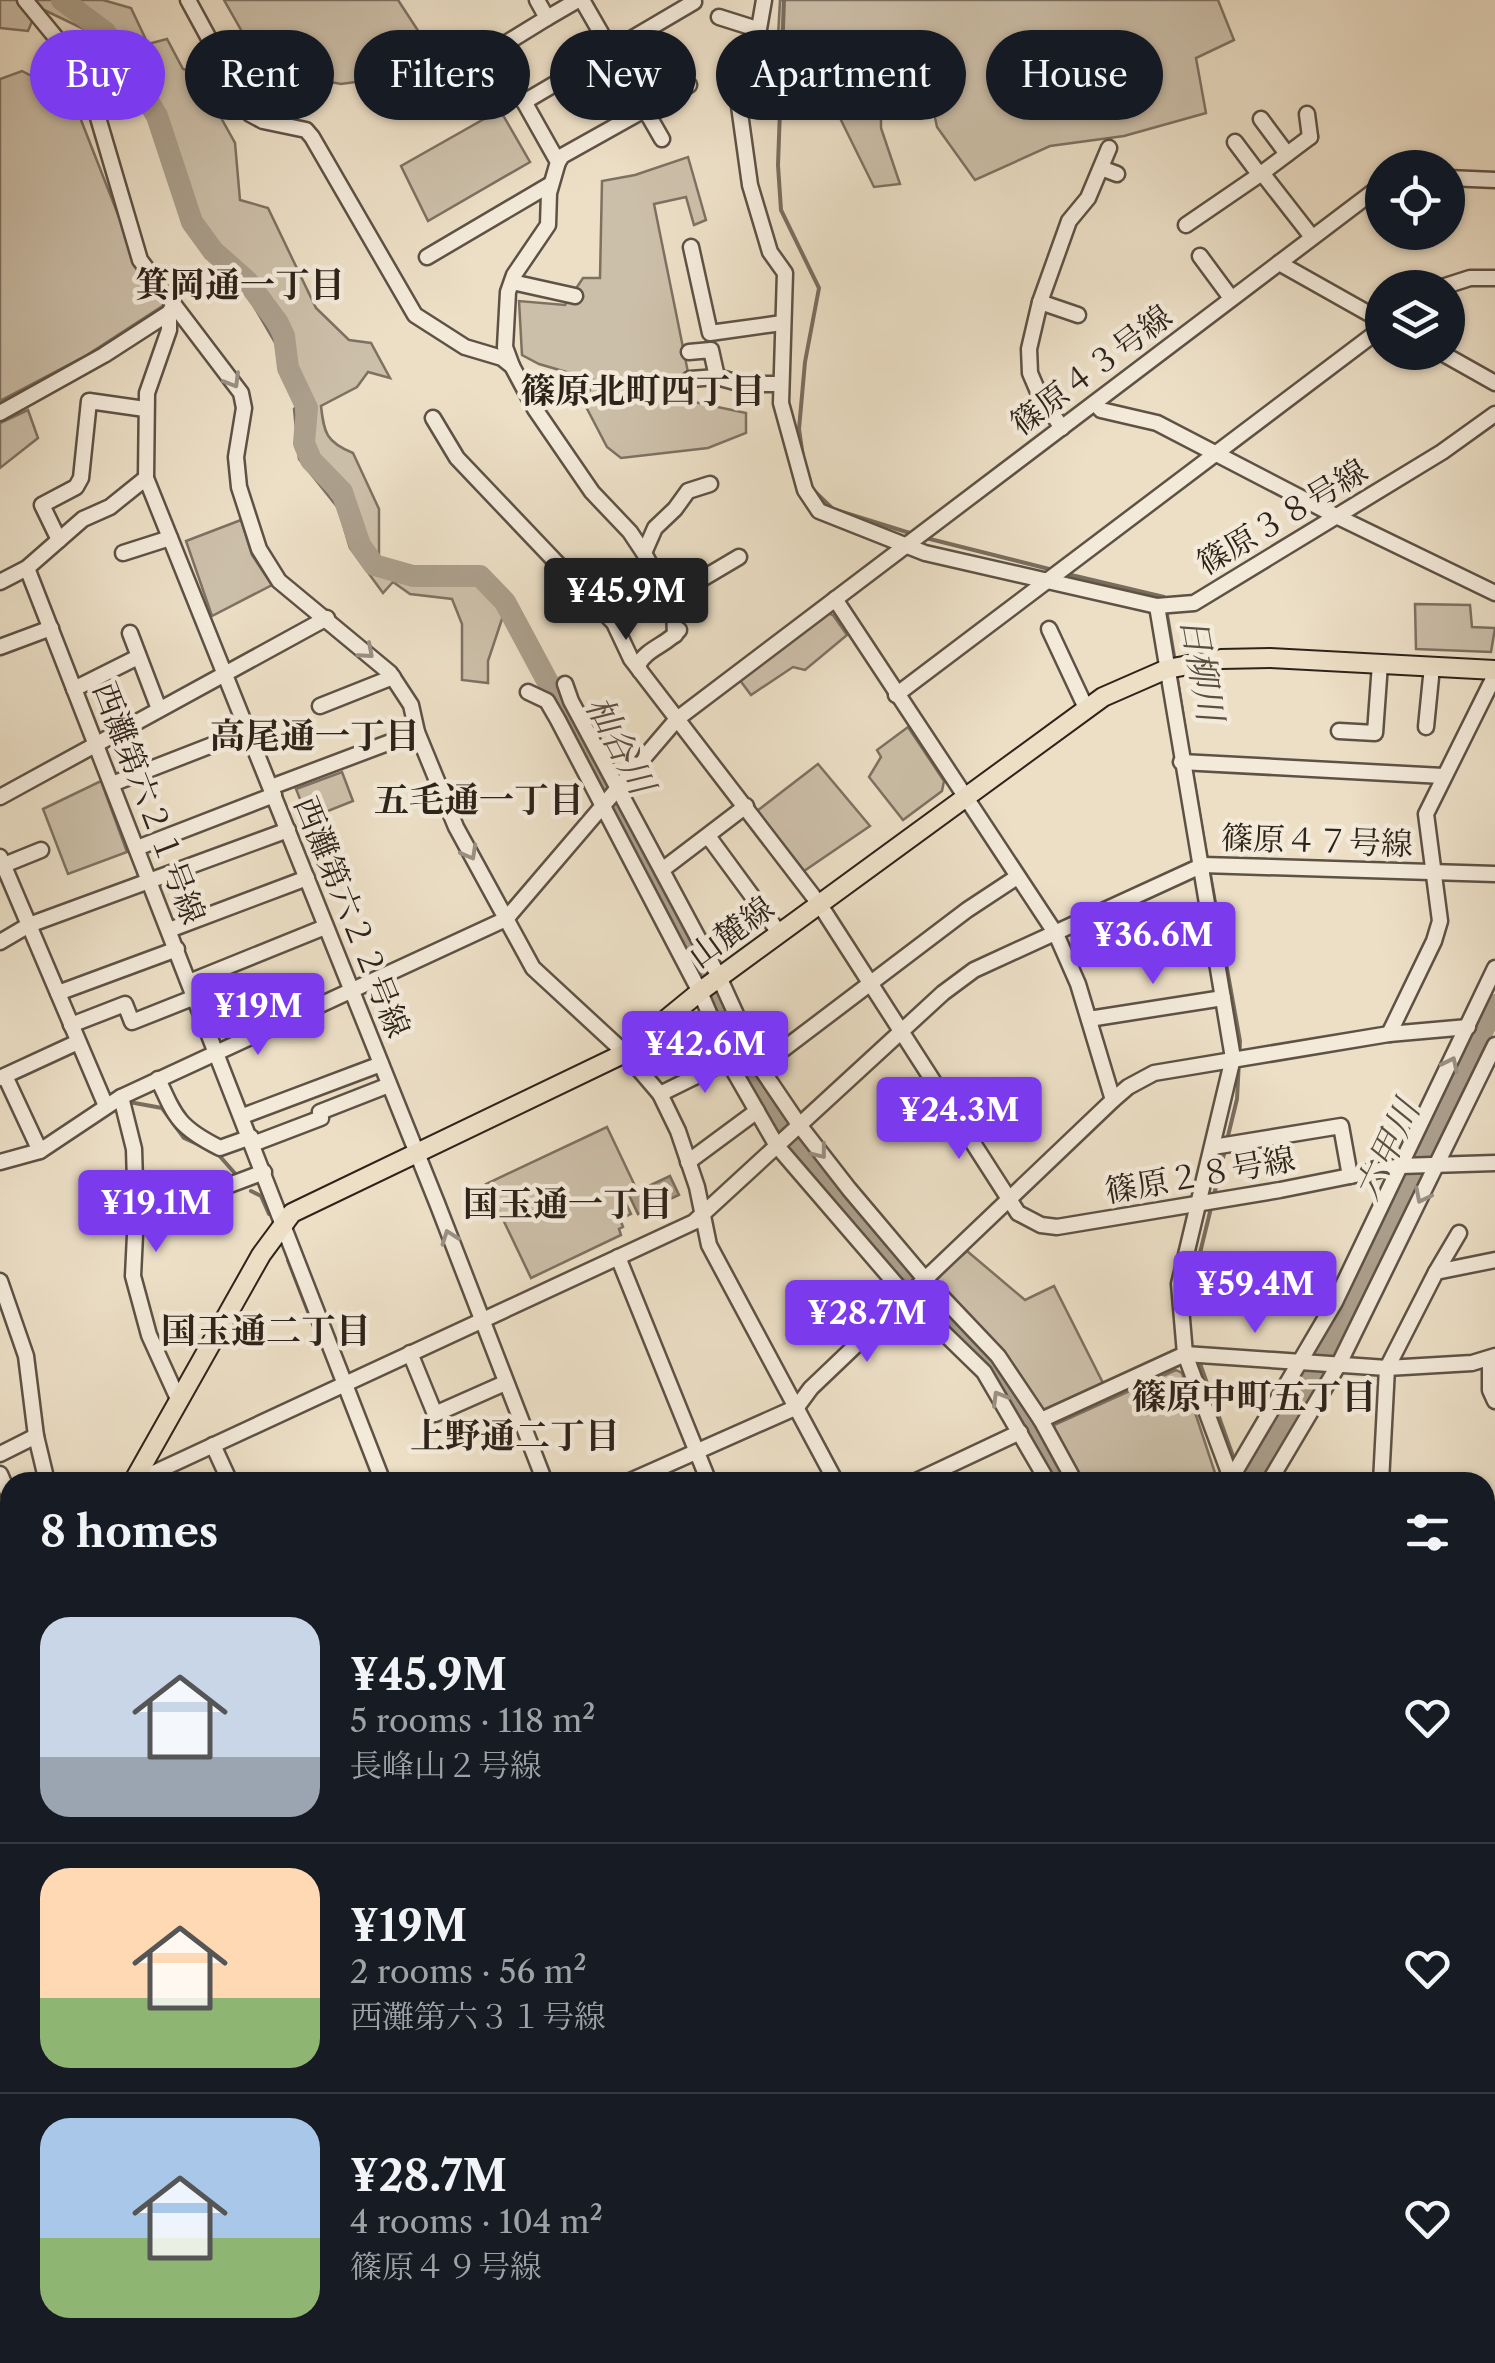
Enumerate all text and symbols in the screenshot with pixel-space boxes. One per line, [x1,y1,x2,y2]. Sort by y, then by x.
chip: Buy [30,30,165,120]
chip: Rent [185,30,334,120]
chip: Filters [354,30,530,120]
chip: New [550,30,696,120]
chip: Apartment [716,30,966,120]
chip: House [986,30,1163,120]
map controls [1365,150,1465,370]
button: locate [1365,150,1465,250]
district label: 箕岡通一丁目 [135,263,345,306]
button: layers [1365,270,1465,370]
street label: 篠原４３号線 [1002,296,1179,443]
district label: 篠原北町四丁目 [520,369,766,412]
one-way arrow [221,371,240,389]
street label: 篠原３８号線 [1189,450,1374,583]
pin: ¥45.9M [545,558,707,643]
text: ¥45.9M [566,571,686,610]
water label: 日柳川 [1172,613,1233,728]
one-way arrow [355,640,374,658]
street label: 西灘第六２１号線 [85,676,214,929]
water label: 杣谷川 [577,688,666,805]
district label: 高尾通一丁目 [210,714,420,757]
district label: 五毛通一丁目 [374,778,584,821]
street label: 西灘第六２２号線 [286,791,418,1043]
street label: 篠原４７号線 [1220,818,1414,863]
one-way arrow [458,842,478,860]
street label: 山麓線 [680,888,781,976]
pin: ¥36.6M [1072,902,1234,987]
text: ¥36.6M [1092,915,1214,954]
pin: ¥19M [199,973,317,1058]
text: ¥19M [213,986,303,1025]
pin: ¥42.6M [624,1011,786,1096]
text: ¥42.6M [644,1024,766,1063]
one-way arrow [1438,1056,1458,1074]
pin: ¥24.3M [878,1077,1040,1162]
text: ¥24.3M [899,1090,1019,1129]
water label: 六甲川 [1345,1090,1430,1206]
street label: 篠原２８号線 [1102,1139,1298,1210]
one-way arrow [808,1141,826,1159]
pin: ¥19.1M [75,1170,237,1255]
district label: 国玉通一丁目 [463,1182,673,1225]
text: ¥19.1M [100,1183,212,1222]
one-way arrow [1415,1185,1434,1203]
one-way arrow [440,1230,461,1247]
pin: ¥59.4M [1174,1251,1336,1336]
text: ¥59.4M [1195,1264,1315,1303]
pin: ¥28.7M [786,1280,948,1365]
text: ¥28.7M [807,1293,927,1332]
district label: 国玉通二丁目 [161,1309,371,1352]
district label: 篠原中町五丁目 [1131,1375,1377,1418]
one-way arrow [992,1391,1011,1409]
district label: 上野通二丁目 [410,1414,620,1457]
icon: filters [1400,1505,1455,1560]
text: 8 homes [40,1506,218,1558]
text: ¥45.9M [350,1649,507,1701]
icon: home [120,1657,240,1777]
icon: heart [1400,1690,1455,1745]
text: 5 rooms · 118 m² [350,1701,595,1740]
text: 長峰山２号線 [350,1746,542,1785]
text: ¥19M [350,1900,467,1952]
icon: home [120,1908,240,2028]
icon: heart [1400,1941,1455,1996]
text: 2 rooms · 56 m² [350,1952,587,1991]
text: 西灘第六３１号線 [350,1997,606,2036]
text: ¥28.7M [350,2150,507,2202]
icon: home [120,2158,240,2278]
icon: heart [1400,2191,1455,2246]
text: 4 rooms · 104 m² [350,2202,603,2241]
text: 篠原４９号線 [350,2247,542,2286]

